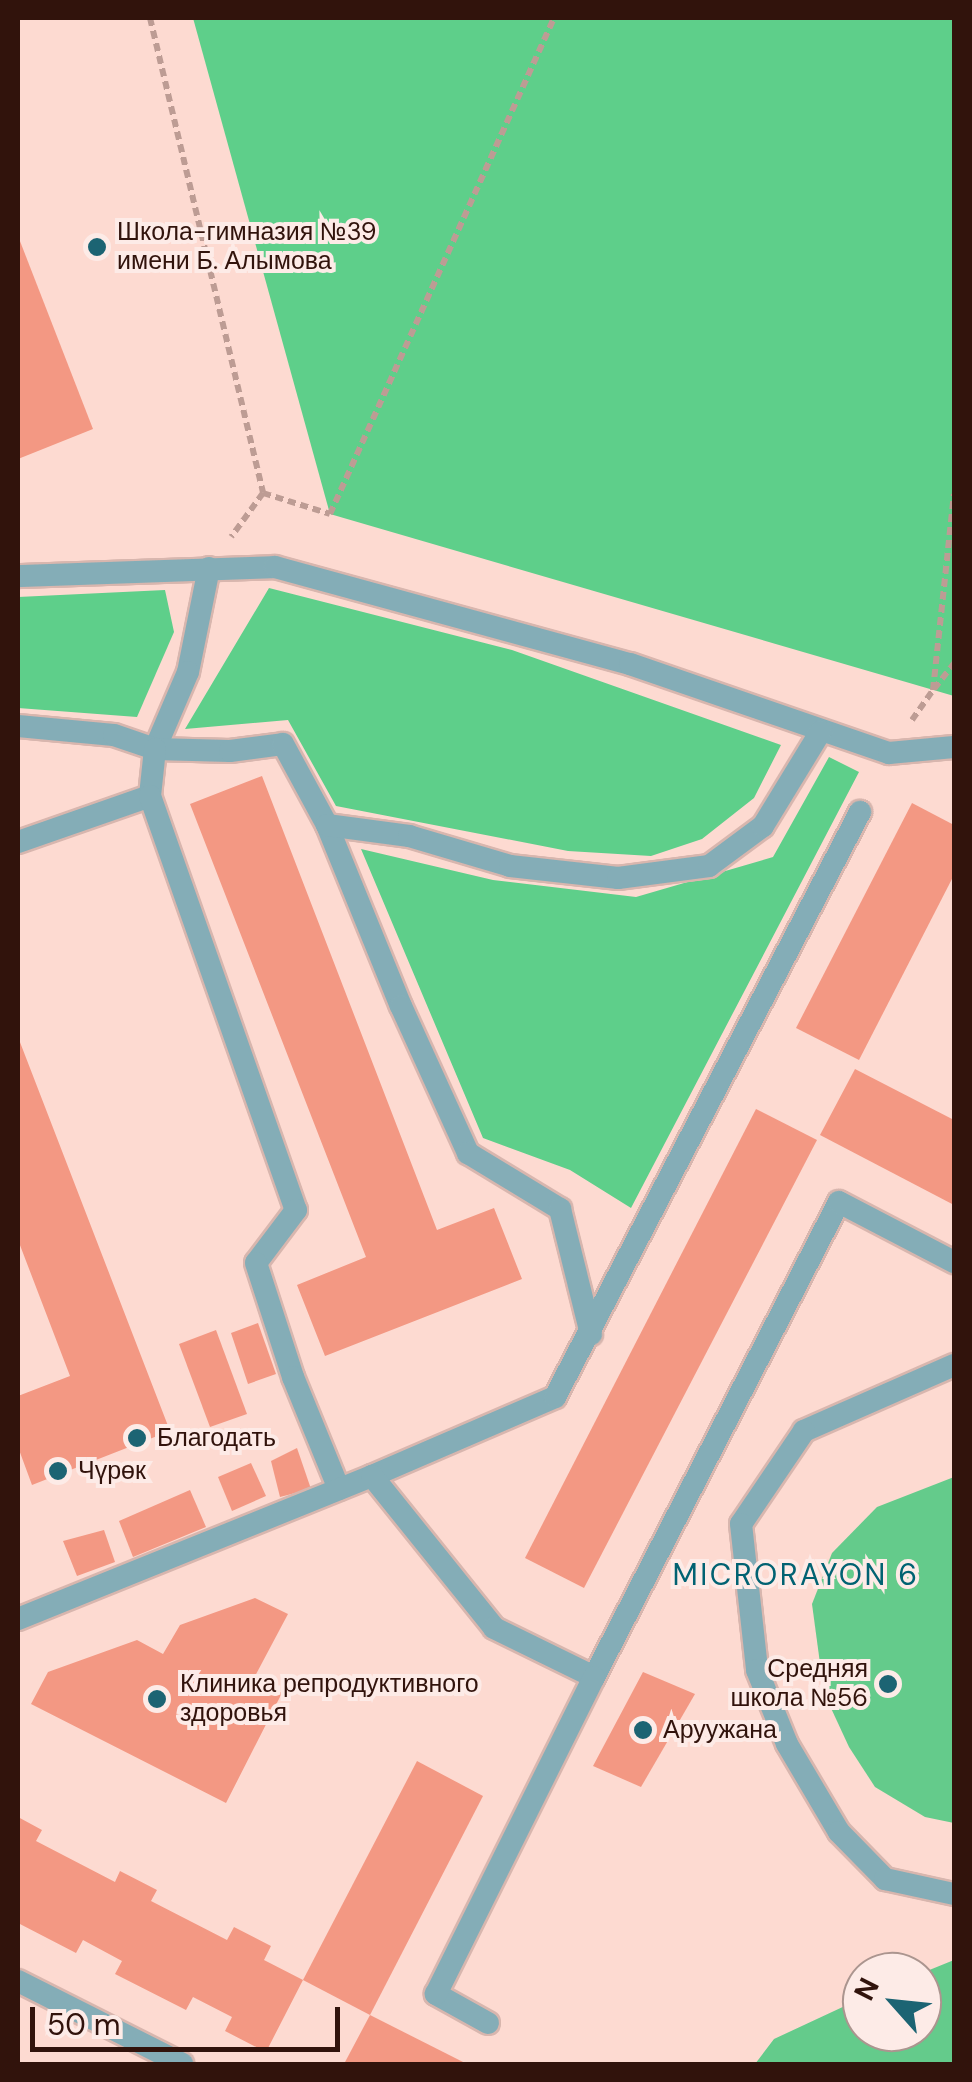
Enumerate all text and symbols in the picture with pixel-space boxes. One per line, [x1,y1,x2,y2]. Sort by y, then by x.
place label: Школа-гимназия №39 имени Б. Алымова [117,218,376,277]
marker: Школа-гимназия №39 имени Б. Алымова [86,236,108,258]
place label: Благодать [157,1423,276,1453]
marker: Благодать [126,1427,148,1449]
place label: Чүрөк [78,1456,146,1486]
marker: Чүрөк [47,1460,69,1482]
district label: MICRORAYON 6 [672,1557,920,1593]
place label: Средняя школа №56 [730,1655,868,1714]
place label: Клиника репродуктивного здоровья [180,1670,479,1729]
marker: Средняя школа №56 [877,1673,899,1695]
marker: Клиника репродуктивного здоровья [144,1686,170,1712]
place label: Аруужана [663,1715,777,1745]
marker: Аруужана [632,1719,654,1741]
north arrow [842,1952,942,2052]
text: N [845,1972,888,2007]
scale bar [35,1987,345,2049]
text: 50 m [47,2005,121,2044]

